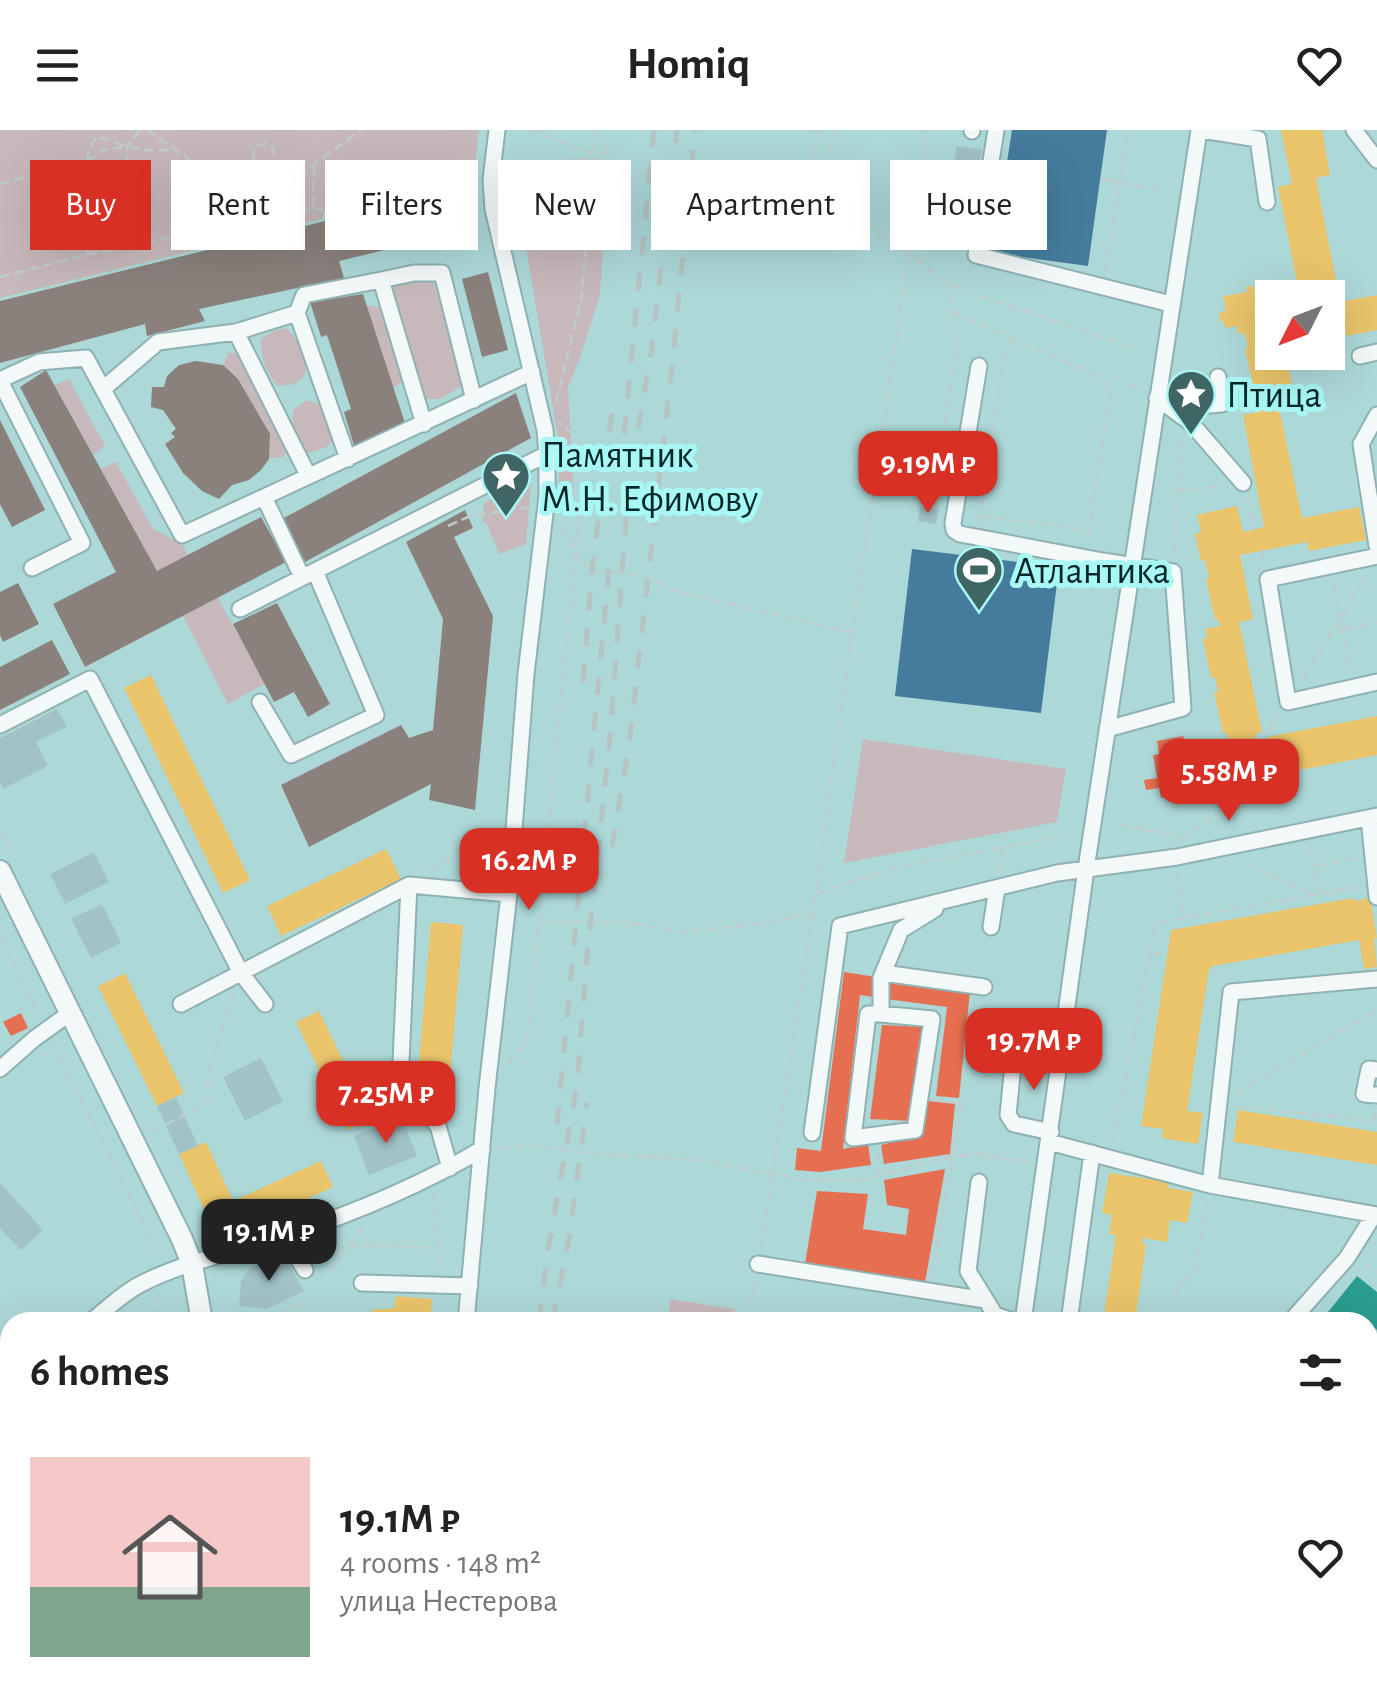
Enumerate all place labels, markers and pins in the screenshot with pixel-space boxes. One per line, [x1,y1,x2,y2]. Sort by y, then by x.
place icon: Птица [1165,368,1217,436]
place label: Птица [1226,377,1322,415]
pin: 9.19M ₽ [836,431,1020,516]
place label: Памятник М.Н. Ефимову [541,437,758,519]
place icon: Памятник М.Н. Ефимову [480,450,532,518]
sports icon: Атлантика [953,544,1005,612]
place label: Атлантика [1014,553,1170,591]
pin: 5.58M ₽ [1137,739,1321,824]
pin: 16.2M ₽ [437,828,621,913]
pin: 19.7M ₽ [942,1008,1126,1093]
pin: 7.25M ₽ [294,1061,478,1146]
pin: 19.1M ₽ [177,1199,361,1284]

